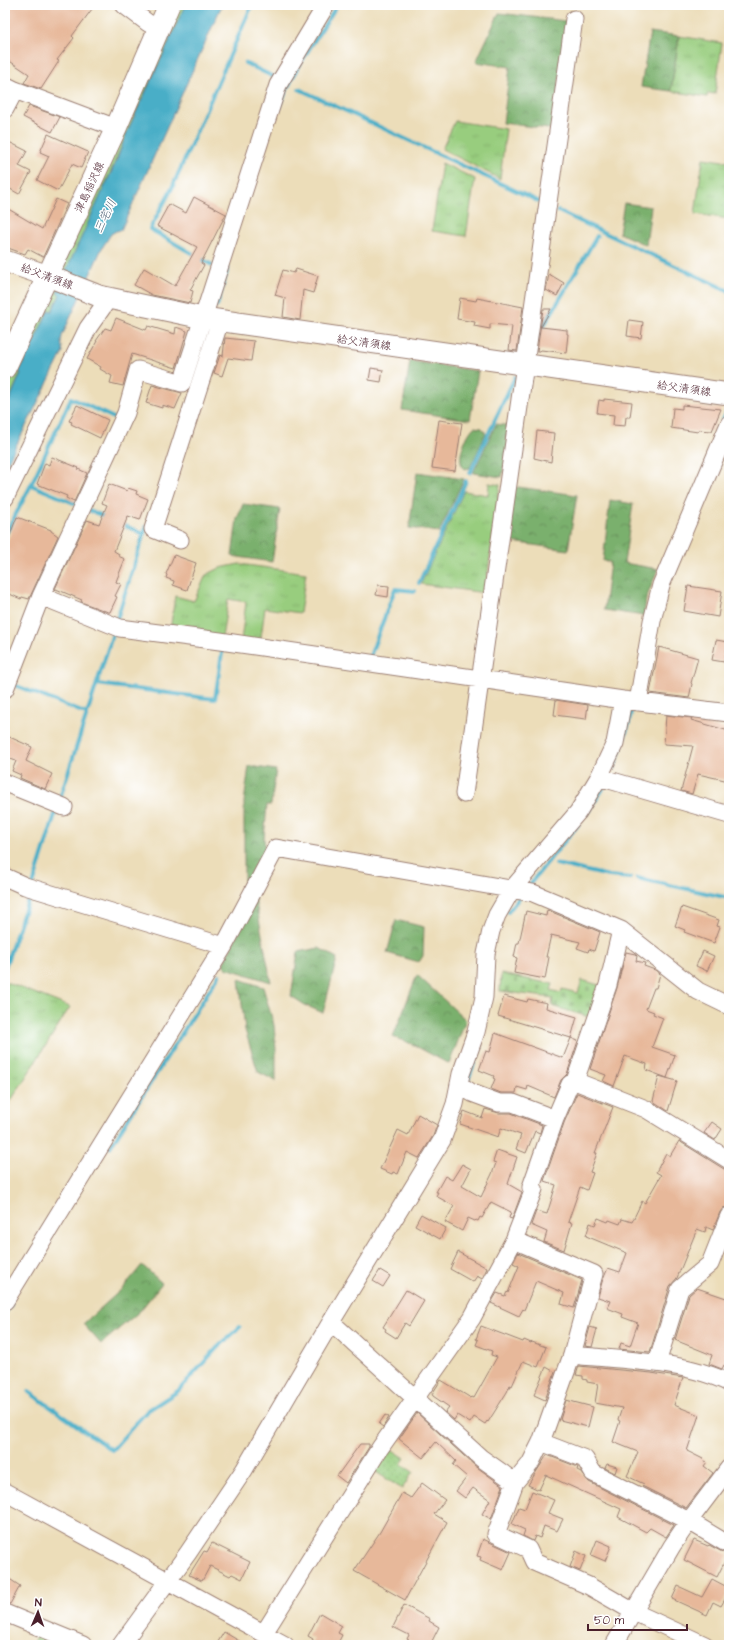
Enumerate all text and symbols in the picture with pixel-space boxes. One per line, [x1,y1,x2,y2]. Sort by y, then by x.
street label: 津島稲沢線 [71,159,108,215]
water label: 三宅川 [90,196,121,236]
street label: 給父清須線 [18,260,75,293]
street label: 給父清須線 [336,331,392,354]
street label: 給父清須線 [656,377,712,400]
north arrow [18,1592,58,1632]
text: N [35,1595,42,1610]
scale bar [588,1606,687,1632]
text: 50 m [594,1612,625,1629]

